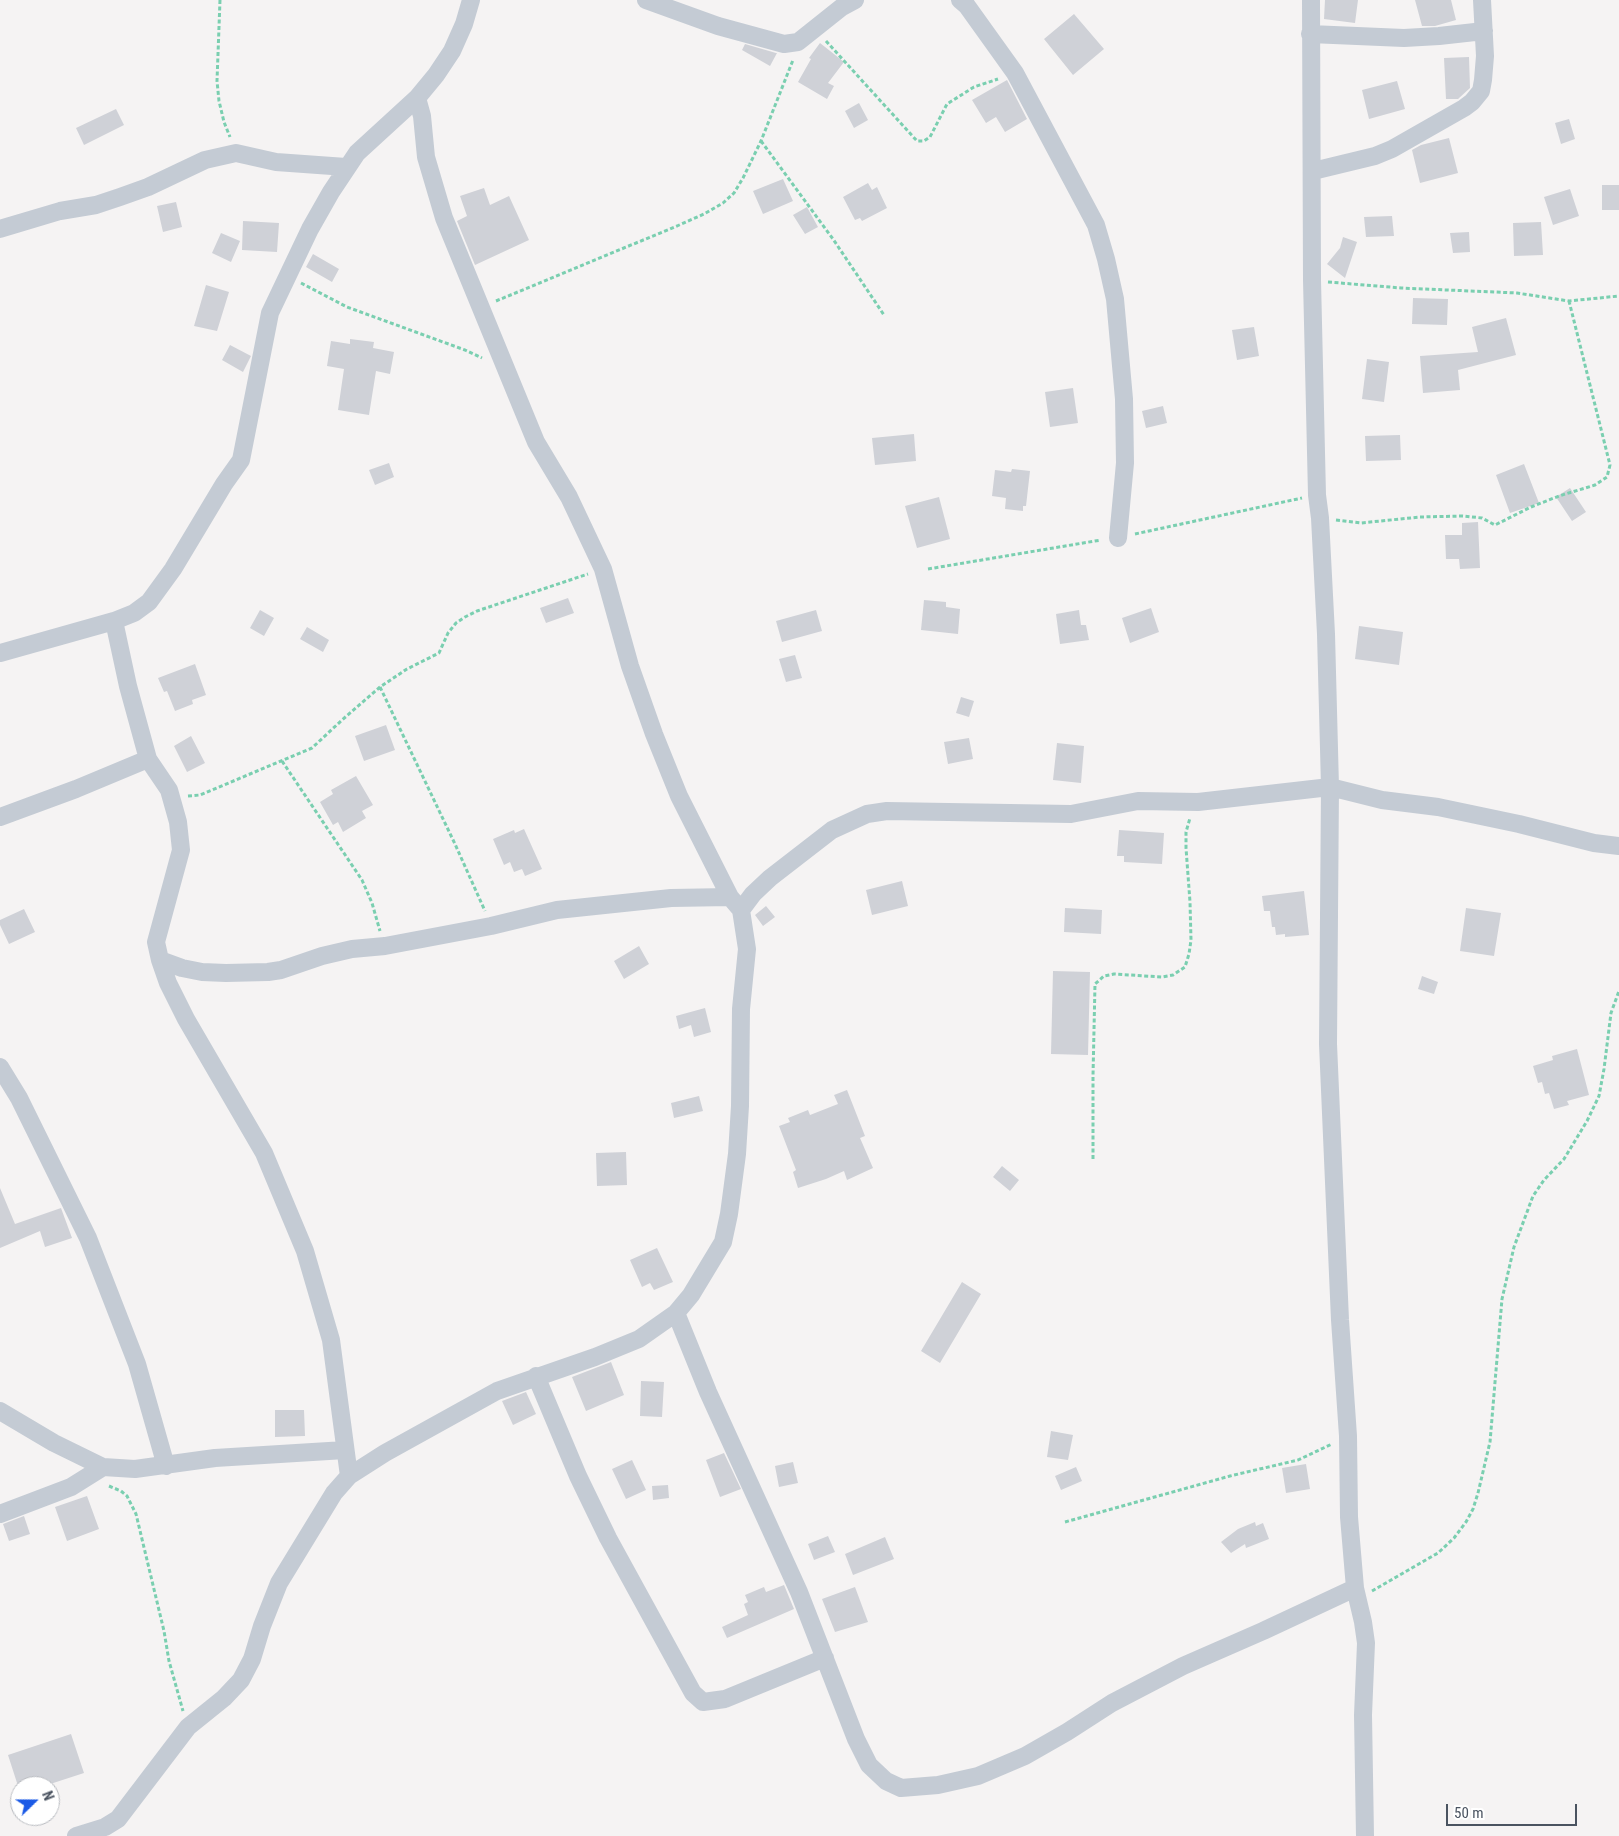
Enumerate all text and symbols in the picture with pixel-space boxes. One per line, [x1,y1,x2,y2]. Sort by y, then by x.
north arrow [10,1776,60,1826]
text: N [39,1789,57,1803]
scale bar [1449,1794,1580,1826]
text: 50 m [1454,1804,1484,1822]

